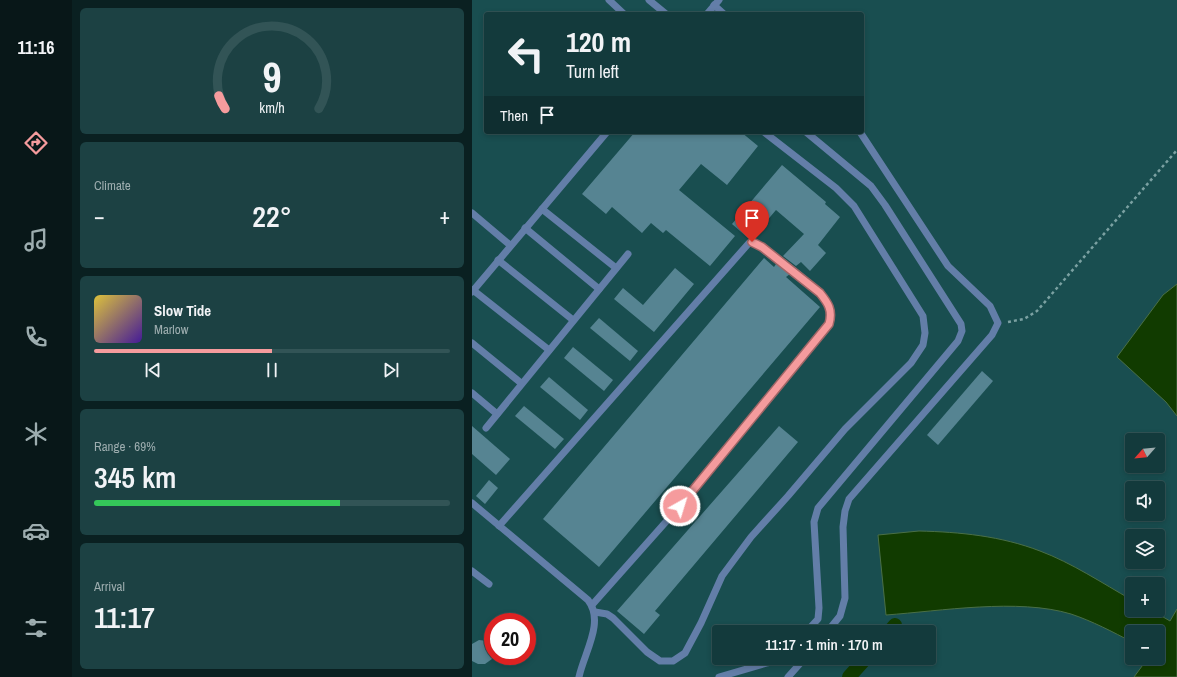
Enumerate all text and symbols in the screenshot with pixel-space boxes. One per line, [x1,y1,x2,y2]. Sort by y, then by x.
text: 120 m [566,23,631,61]
icon: left [500,28,552,80]
text: 11:16 [18,35,54,60]
text: 9 [263,49,281,105]
text: Turn left [566,59,619,84]
text: km/h [259,97,285,116]
icon: arrive [536,104,558,126]
text: Then [500,105,528,126]
icon: directions [22,129,50,157]
text: Climate [94,177,131,194]
text: 22° [252,196,292,236]
text: − [94,201,105,231]
text: + [439,201,450,231]
pin [735,201,769,242]
icon: arrive [741,207,763,229]
icon: music [22,226,50,254]
text: Slow Tide [154,300,211,321]
text: Marlow [154,321,188,338]
icon: phone [22,323,50,351]
icon: previous [142,359,164,381]
icon: pause [261,359,283,381]
icon: next [380,359,402,381]
icon: climate [22,420,50,448]
north arrow [1125,433,1165,473]
map controls [1125,433,1165,665]
text: Range · 69% [94,438,156,455]
text: 345 km [94,457,176,497]
button: sound [1125,481,1165,521]
position arrow [659,485,701,527]
icon: car [22,517,50,545]
button: layers [1125,529,1165,569]
button: + [1125,577,1165,617]
text: Arrival [94,578,125,595]
text: 11:17 [94,597,155,637]
speed limit sign: 20 [484,613,536,665]
icon: filters [22,614,50,642]
button: − [1125,625,1165,665]
text: 11:17 · 1 min · 170 m [765,634,883,655]

